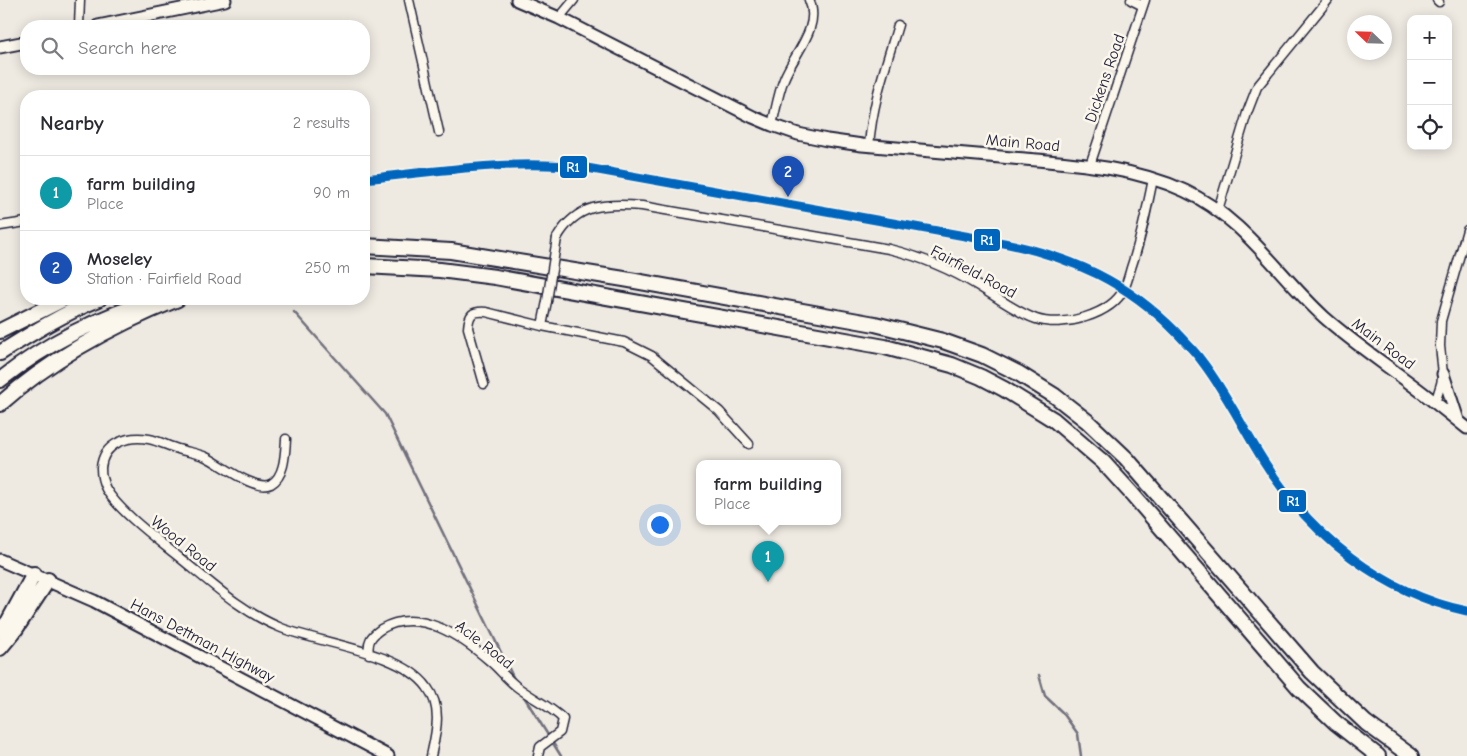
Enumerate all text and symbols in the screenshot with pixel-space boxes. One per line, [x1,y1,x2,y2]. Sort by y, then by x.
north arrow [1347,15,1392,60]
map controls [1407,15,1452,150]
button: + [1407,15,1452,60]
search box [20,20,370,75]
street label: Dickens Road [1081,32,1128,125]
icon: search [38,34,66,62]
text: Search here [78,37,177,59]
button: − [1407,60,1452,105]
button: locate [1407,105,1452,150]
text: Nearby [40,111,104,135]
text: 2 results [293,114,350,132]
street label: Main Road [985,131,1061,155]
line badge: R1 [559,155,588,179]
pin: 2 [772,156,804,197]
text: R1 [566,159,580,176]
text: farm building [87,173,196,195]
text: 1 [53,184,59,202]
text: 90 m [313,184,350,202]
text: Place [87,195,123,213]
line badge: R1 [973,228,1001,252]
text: R1 [980,232,994,249]
street label: Fairfield Road [928,242,1019,302]
text: Moseley [87,248,152,270]
text: 2 [52,259,60,277]
text: 250 m [305,259,350,277]
text: Station · Fairfield Road [87,270,242,288]
street label: Main Road [1348,314,1418,373]
popup [696,460,841,525]
text: farm building [714,473,823,495]
line badge: R1 [1278,489,1307,513]
text: R1 [1286,493,1300,510]
text: Place [714,495,750,513]
street label: Wood Road [147,512,220,575]
your location [647,512,673,538]
pin: 1 [752,541,784,582]
street label: Hans Dettman Highway [127,595,278,687]
street label: Acle Road [452,617,517,673]

